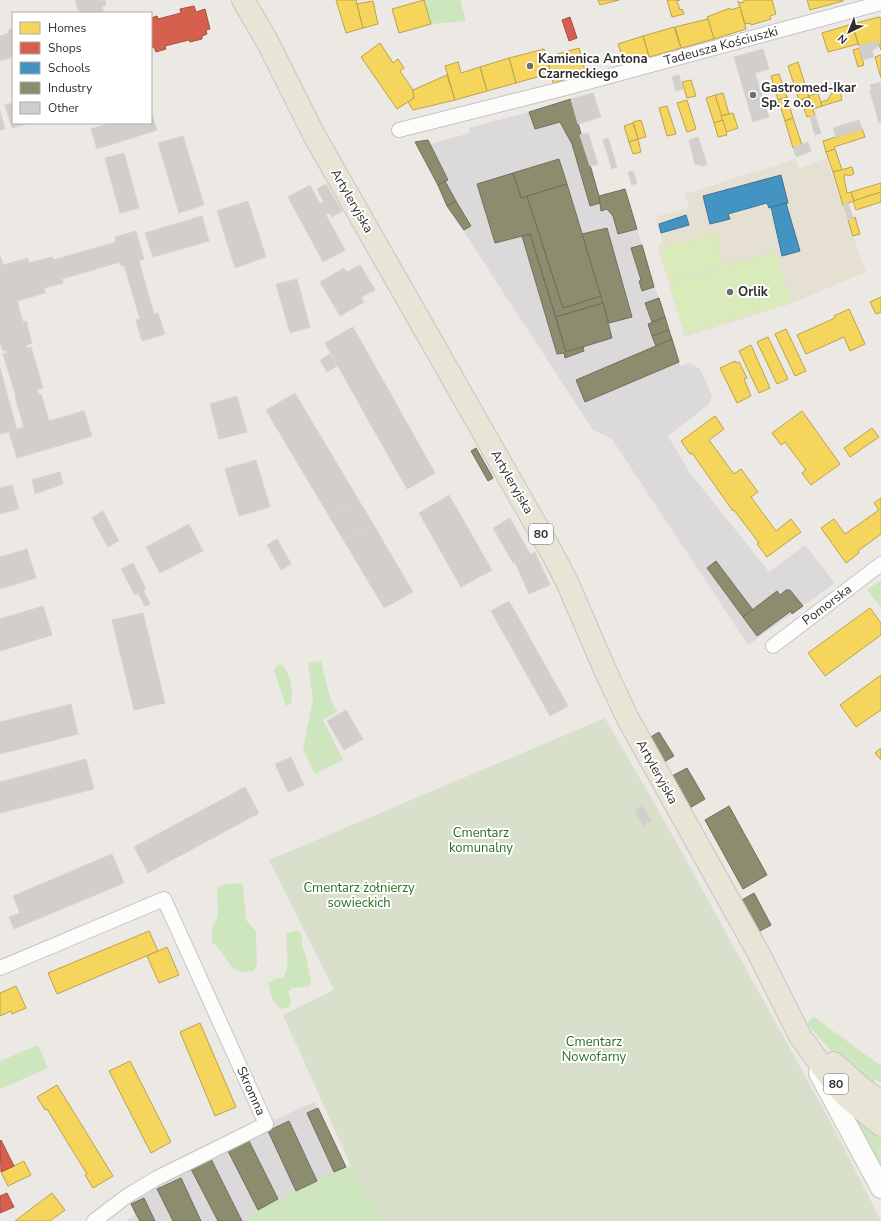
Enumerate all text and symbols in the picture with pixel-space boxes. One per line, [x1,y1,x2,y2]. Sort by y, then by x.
legend [12,12,152,124]
north arrow [829,12,869,52]
text: Homes [48,20,86,36]
street label: Tadeusza Kościuszki [662,22,780,70]
text: N [834,31,851,47]
text: Shops [48,40,82,56]
place label: Kamienica Antona Czarneckiego [538,50,648,83]
text: Schools [48,60,91,76]
marker: Kamienica Antona Czarneckiego [525,61,535,71]
place label: Gastromed-Ikar Sp. z o.o. [761,79,857,112]
text: Industry [48,80,93,96]
marker: Gastromed-Ikar Sp. z o.o. [748,90,758,100]
text: Other [48,100,80,116]
street label: Artyleryjska [326,166,378,236]
place label: Orlik [738,283,769,301]
marker: Orlik [725,287,735,297]
street label: Artyleryjska [486,447,538,517]
road number: 80 [529,524,553,544]
street label: Pomorska [799,580,855,630]
street label: Artyleryjska [632,737,682,807]
park label: Cmentarz komunalny [449,824,513,857]
park label: Cmentarz żołnierzy sowieckich [303,879,415,912]
park label: Cmentarz Nowofarny [562,1033,627,1066]
street label: Skromna [232,1064,270,1118]
road number: 80 [824,1074,848,1094]

